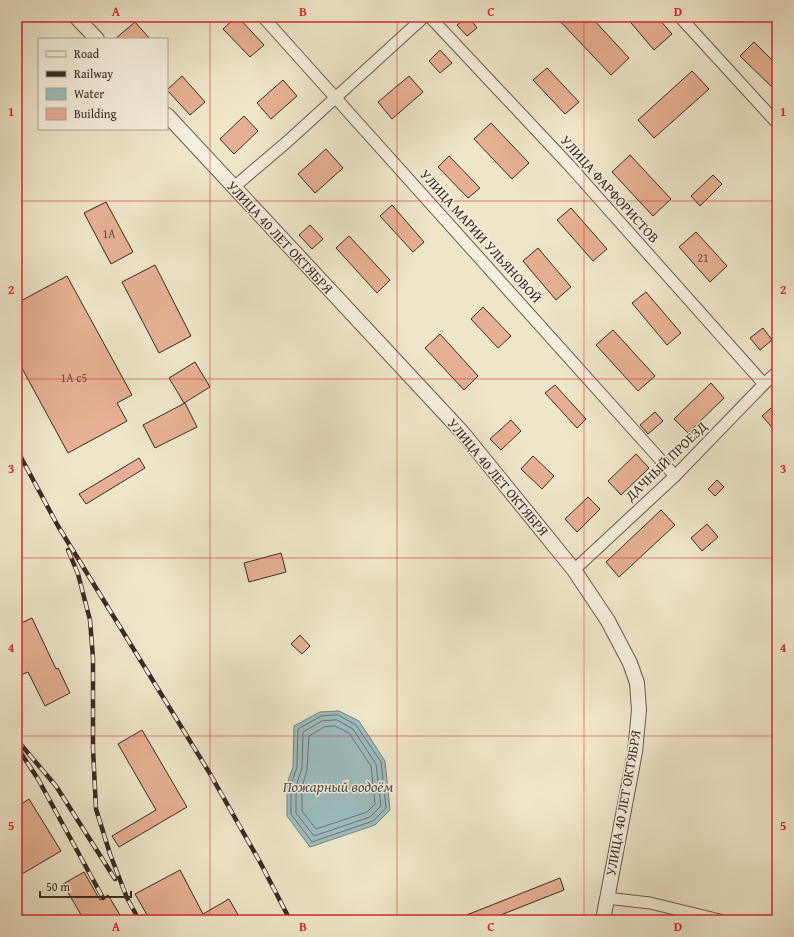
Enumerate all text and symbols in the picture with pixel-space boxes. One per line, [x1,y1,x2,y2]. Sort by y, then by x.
text: A [112,2,121,21]
text: B [299,2,307,21]
text: C [487,2,495,21]
text: D [674,2,682,21]
legend [38,38,168,130]
text: Road [74,45,100,62]
text: Railway [74,65,113,82]
text: Water [74,85,104,102]
text: 1 [8,102,14,121]
text: 1 [780,102,786,121]
text: Building [74,105,117,122]
street label: УЛИЦА ФАРФОРИСТОВ [556,131,664,247]
street label: УЛИЦА МАРИИ УЛЬЯНОВОЙ [416,165,546,307]
street label: УЛИЦА 40 ЛЕТ ОКТЯБРЯ [222,176,338,298]
house number: 1А [102,225,116,242]
house number: 21 [697,249,709,266]
text: 2 [8,280,15,299]
text: 2 [780,280,787,299]
house number: 1А с5 [61,369,88,386]
street label: УЛИЦА 40 ЛЕТ ОКТЯБРЯ [443,414,553,540]
street label: ДАЧНЫЙ ПРОЕЗД [620,417,711,506]
text: 3 [8,459,14,478]
text: 3 [780,459,786,478]
text: 4 [8,638,15,657]
text: 4 [780,638,787,657]
street label: УЛИЦА 40 ЛЕТ ОКТЯБРЯ [600,729,646,877]
water label: Пожарный водоём [283,776,393,797]
text: 5 [8,816,15,835]
text: 5 [780,816,787,835]
scale bar [40,873,131,899]
text: 50 m [46,878,70,895]
text: A [112,917,121,936]
text: B [299,917,307,936]
text: C [487,917,495,936]
text: D [674,917,682,936]

